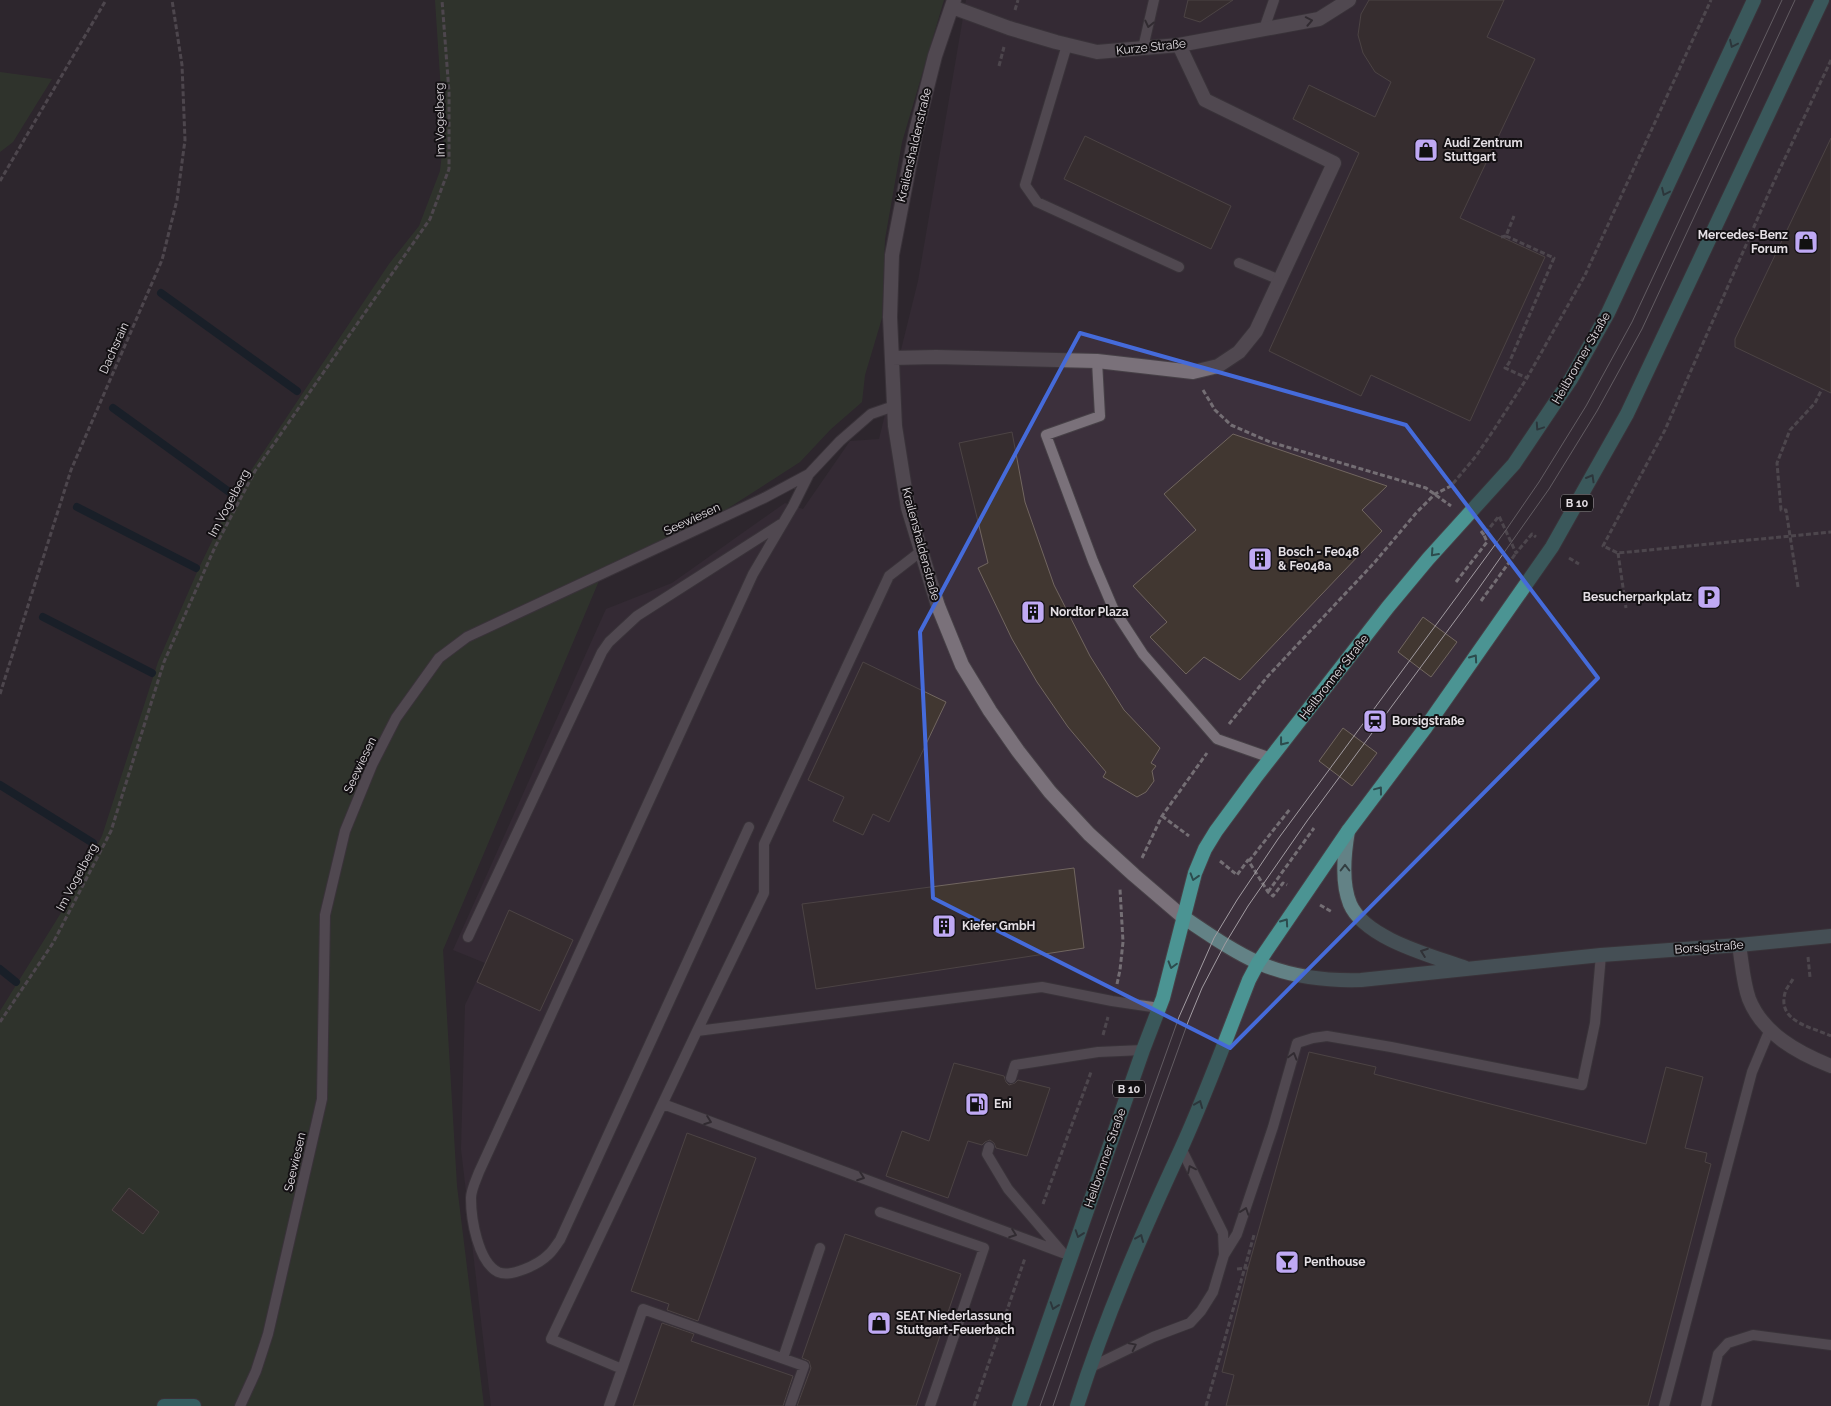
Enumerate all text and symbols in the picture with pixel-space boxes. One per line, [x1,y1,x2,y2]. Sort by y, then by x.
one-way arrow [1304,16,1313,26]
one-way arrow [1144,19,1155,28]
street label: Kurze Straße [1115,36,1187,58]
one-way arrow [1729,39,1740,48]
street label: Im Vogelberg [432,82,448,158]
street label: Krailenshaldenstraße [894,87,934,203]
place label: Audi Zentrum Stuttgart [1444,136,1523,164]
shop icon: Audi Zentrum Stuttgart [1413,137,1439,163]
one-way arrow [1661,187,1671,196]
place label: Mercedes-Benz Forum [1698,228,1788,256]
shop icon: Mercedes-Benz Forum [1793,229,1819,255]
street label: Heilbronner Straße [1549,310,1613,406]
street label: Dachsrain [96,320,132,376]
one-way arrow [1536,421,1545,431]
street label: Im Vogelberg [205,467,253,539]
one-way arrow [1585,474,1595,483]
street label: Krailenshaldenstraße [899,486,943,602]
road number: B 10 [1561,494,1593,512]
street label: Seewiesen [662,500,722,538]
place label: Bosch - Fe048 & Fe048a [1278,545,1359,573]
building icon: Bosch - Fe048 & Fe048a [1247,546,1273,572]
one-way arrow [1430,547,1439,556]
parking icon: Besucherparkplatz [1696,584,1722,610]
place label: Besucherparkplatz [1583,590,1692,604]
building icon: Nordtor Plaza [1020,599,1046,625]
place label: Nordtor Plaza [1050,605,1129,619]
street label: Heilbronner Straße [1297,632,1371,722]
one-way arrow [1469,655,1477,664]
station icon: Borsigstraße [1362,708,1388,734]
place label: Borsigstraße [1392,714,1465,728]
street label: Seewiesen [341,735,379,795]
one-way arrow [1281,736,1289,745]
one-way arrow [1373,786,1382,796]
street label: Im Vogelberg [53,841,101,913]
one-way arrow [1340,864,1350,872]
one-way arrow [1190,872,1200,881]
building icon: Kiefer GmbH [931,913,957,939]
place label: Kiefer GmbH [962,919,1035,933]
one-way arrow [1279,919,1288,928]
street label: Borsigstraße [1674,938,1744,956]
one-way arrow [1420,948,1429,958]
one-way arrow [1168,960,1178,968]
one-way arrow [1288,1052,1298,1061]
road number: B 10 [1113,1080,1145,1098]
fuel station icon: Eni [964,1091,990,1117]
place label: Eni [994,1097,1012,1111]
one-way arrow [1193,1100,1204,1109]
street label: Heilbronner Straße [1081,1107,1129,1209]
one-way arrow [704,1115,712,1125]
street label: Seewiesen [281,1131,309,1193]
one-way arrow [1187,1165,1198,1174]
one-way arrow [856,1171,864,1181]
one-way arrow [1239,1207,1249,1216]
one-way arrow [1008,1228,1017,1238]
one-way arrow [1075,1229,1085,1238]
one-way arrow [1134,1234,1145,1243]
bar icon: Penthouse [1274,1249,1300,1275]
place label: Penthouse [1304,1255,1365,1269]
one-way arrow [1050,1301,1060,1310]
place label: SEAT Niederlassung Stuttgart-Feuerbach [896,1309,1015,1337]
shop icon: SEAT Niederlassung Stuttgart-Feuerbach [866,1310,892,1336]
one-way arrow [1128,1342,1137,1352]

